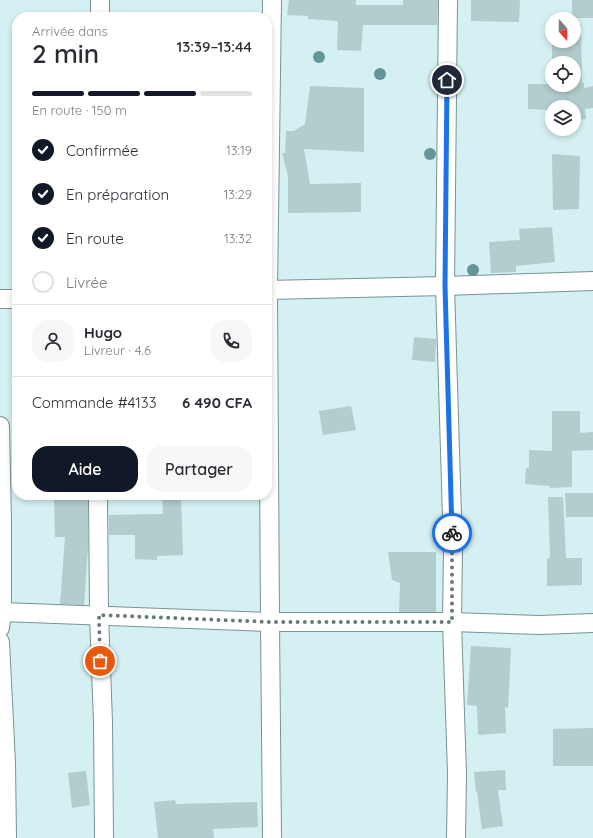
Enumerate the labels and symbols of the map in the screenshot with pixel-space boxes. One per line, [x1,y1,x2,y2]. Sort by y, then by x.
north arrow [545,12,581,48]
pin [430,63,464,97]
courier [432,513,472,553]
pin [83,644,117,678]

